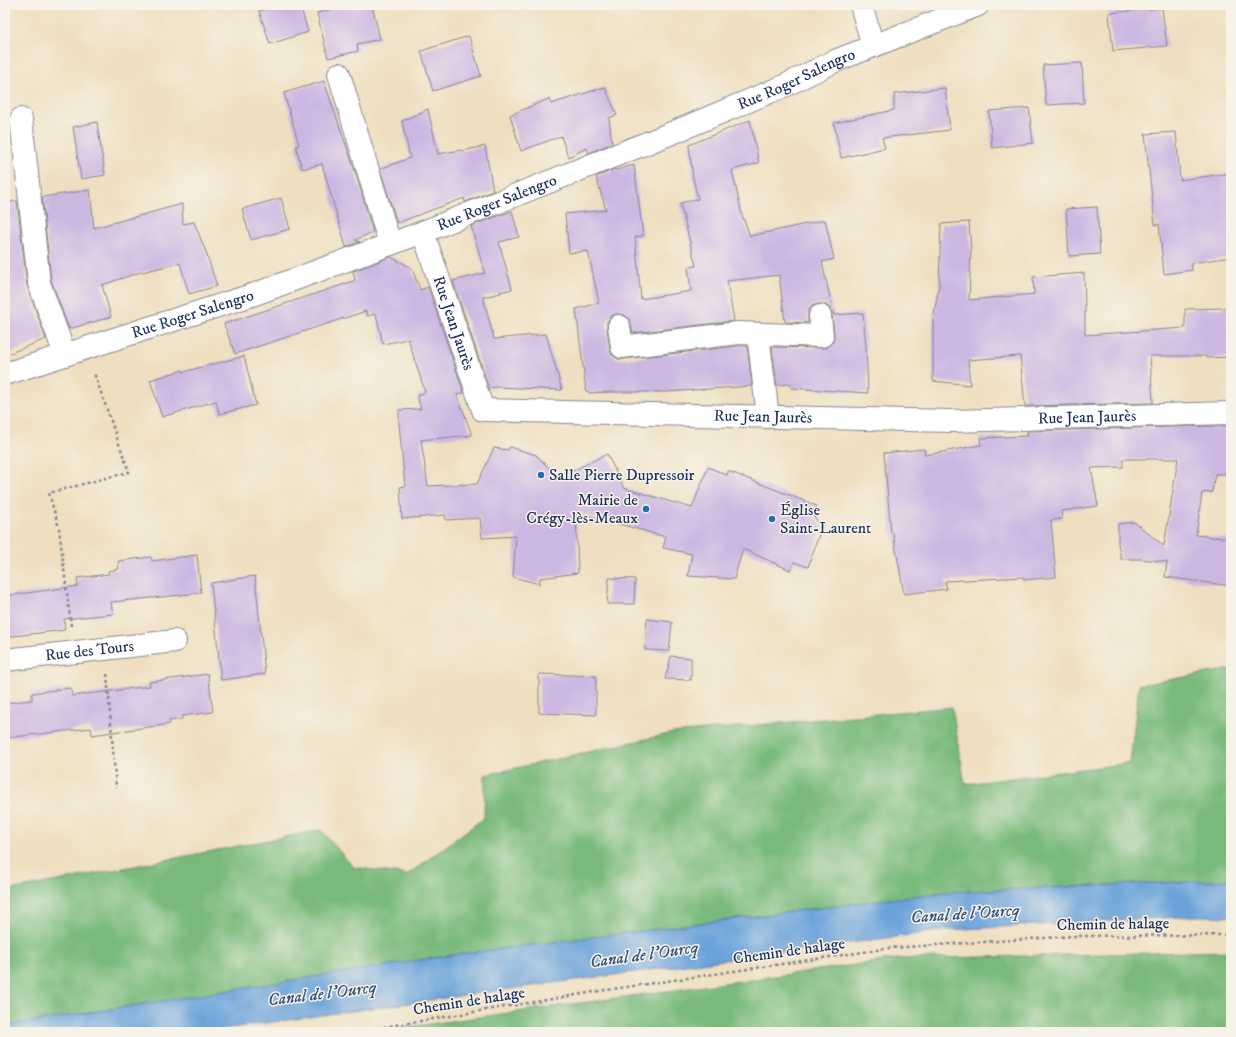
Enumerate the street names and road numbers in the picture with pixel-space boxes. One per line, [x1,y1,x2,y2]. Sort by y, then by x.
street label: Rue Roger Salengro [734,44,858,114]
street label: Rue Roger Salengro [434,170,560,235]
street label: Rue Jean Jaurès [428,273,479,373]
street label: Rue Roger Salengro [129,285,256,343]
street label: Rue Jean Jaurès [714,405,812,428]
street label: Rue Jean Jaurès [1038,406,1136,429]
street label: Rue des Tours [44,636,135,665]
street label: Chemin de halage [1056,913,1170,935]
street label: Chemin de halage [732,933,847,969]
street label: Chemin de halage [412,982,527,1020]

